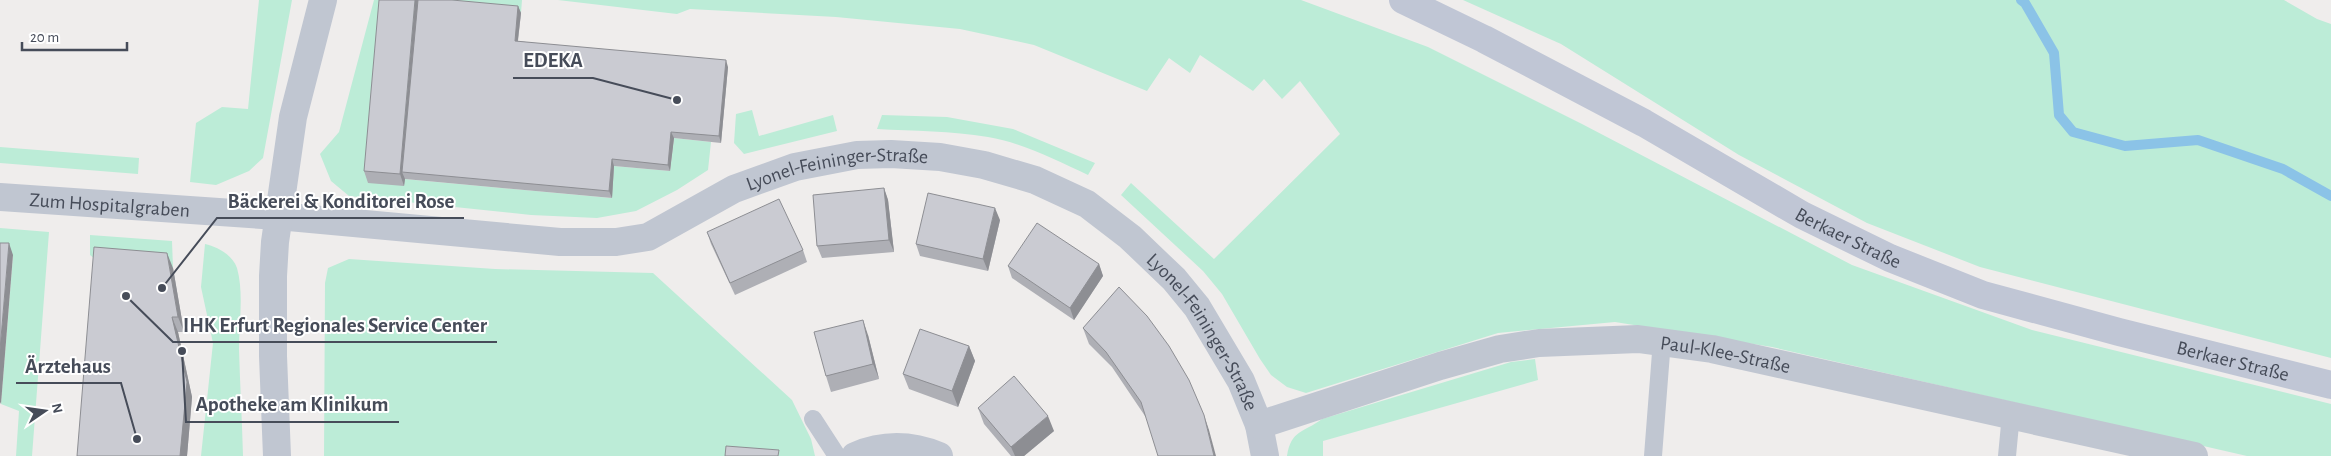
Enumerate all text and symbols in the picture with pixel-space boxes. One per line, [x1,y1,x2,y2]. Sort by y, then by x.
scale bar [22,20,128,52]
text: 20 m [30,30,59,45]
callout: EDEKA [513,42,593,78]
text: EDEKA [523,50,583,71]
street label: Lyonel-Feininger-Straße [743,145,929,195]
callout: Bäckerei & Konditorei Rose [217,182,464,218]
street label: Zum Hospitalgraben [29,190,191,221]
text: Bäckerei & Konditorei Rose [227,191,455,212]
street label: Berkaer Straße [1791,204,1904,272]
street label: Lyonel-Feininger-Straße [1143,250,1261,414]
callout: IHK Erfurt Regionales Service Center [173,306,497,342]
text: IHK Erfurt Regionales Service Center [183,315,488,336]
street label: Paul-Klee-Straße [1659,333,1792,377]
street label: Berkaer Straße [2175,338,2291,385]
callout: Ärztehaus [16,347,121,383]
text: Ärztehaus [25,355,111,377]
north arrow [20,386,70,436]
callout: Apotheke am Klinikum [186,386,399,422]
text: Apotheke am Klinikum [196,394,388,415]
text: N [49,402,65,415]

